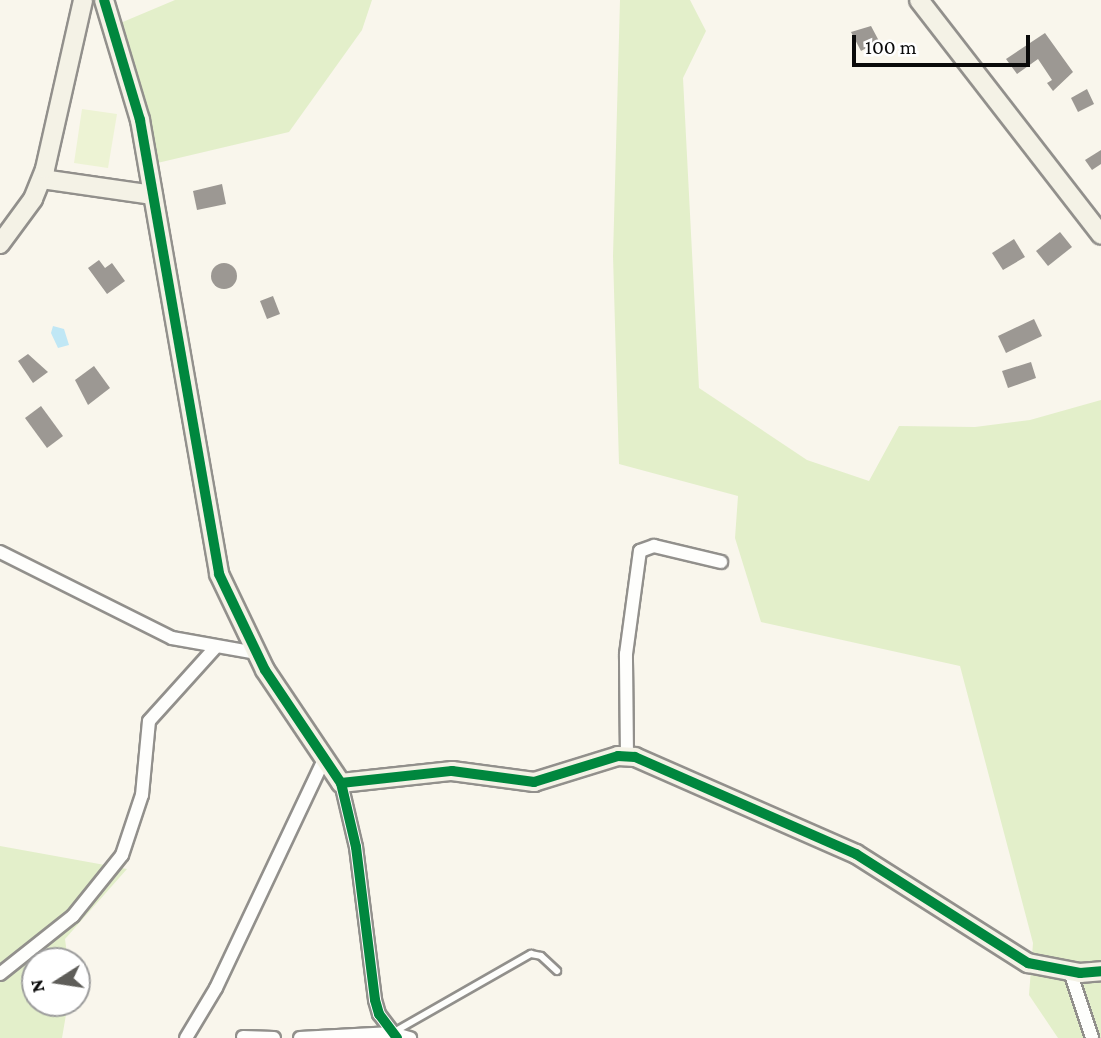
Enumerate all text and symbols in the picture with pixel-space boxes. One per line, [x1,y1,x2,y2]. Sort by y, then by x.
scale bar [856,21,1034,65]
text: 100 m [865,35,917,59]
north arrow [21,947,91,1017]
text: N [25,978,49,995]

